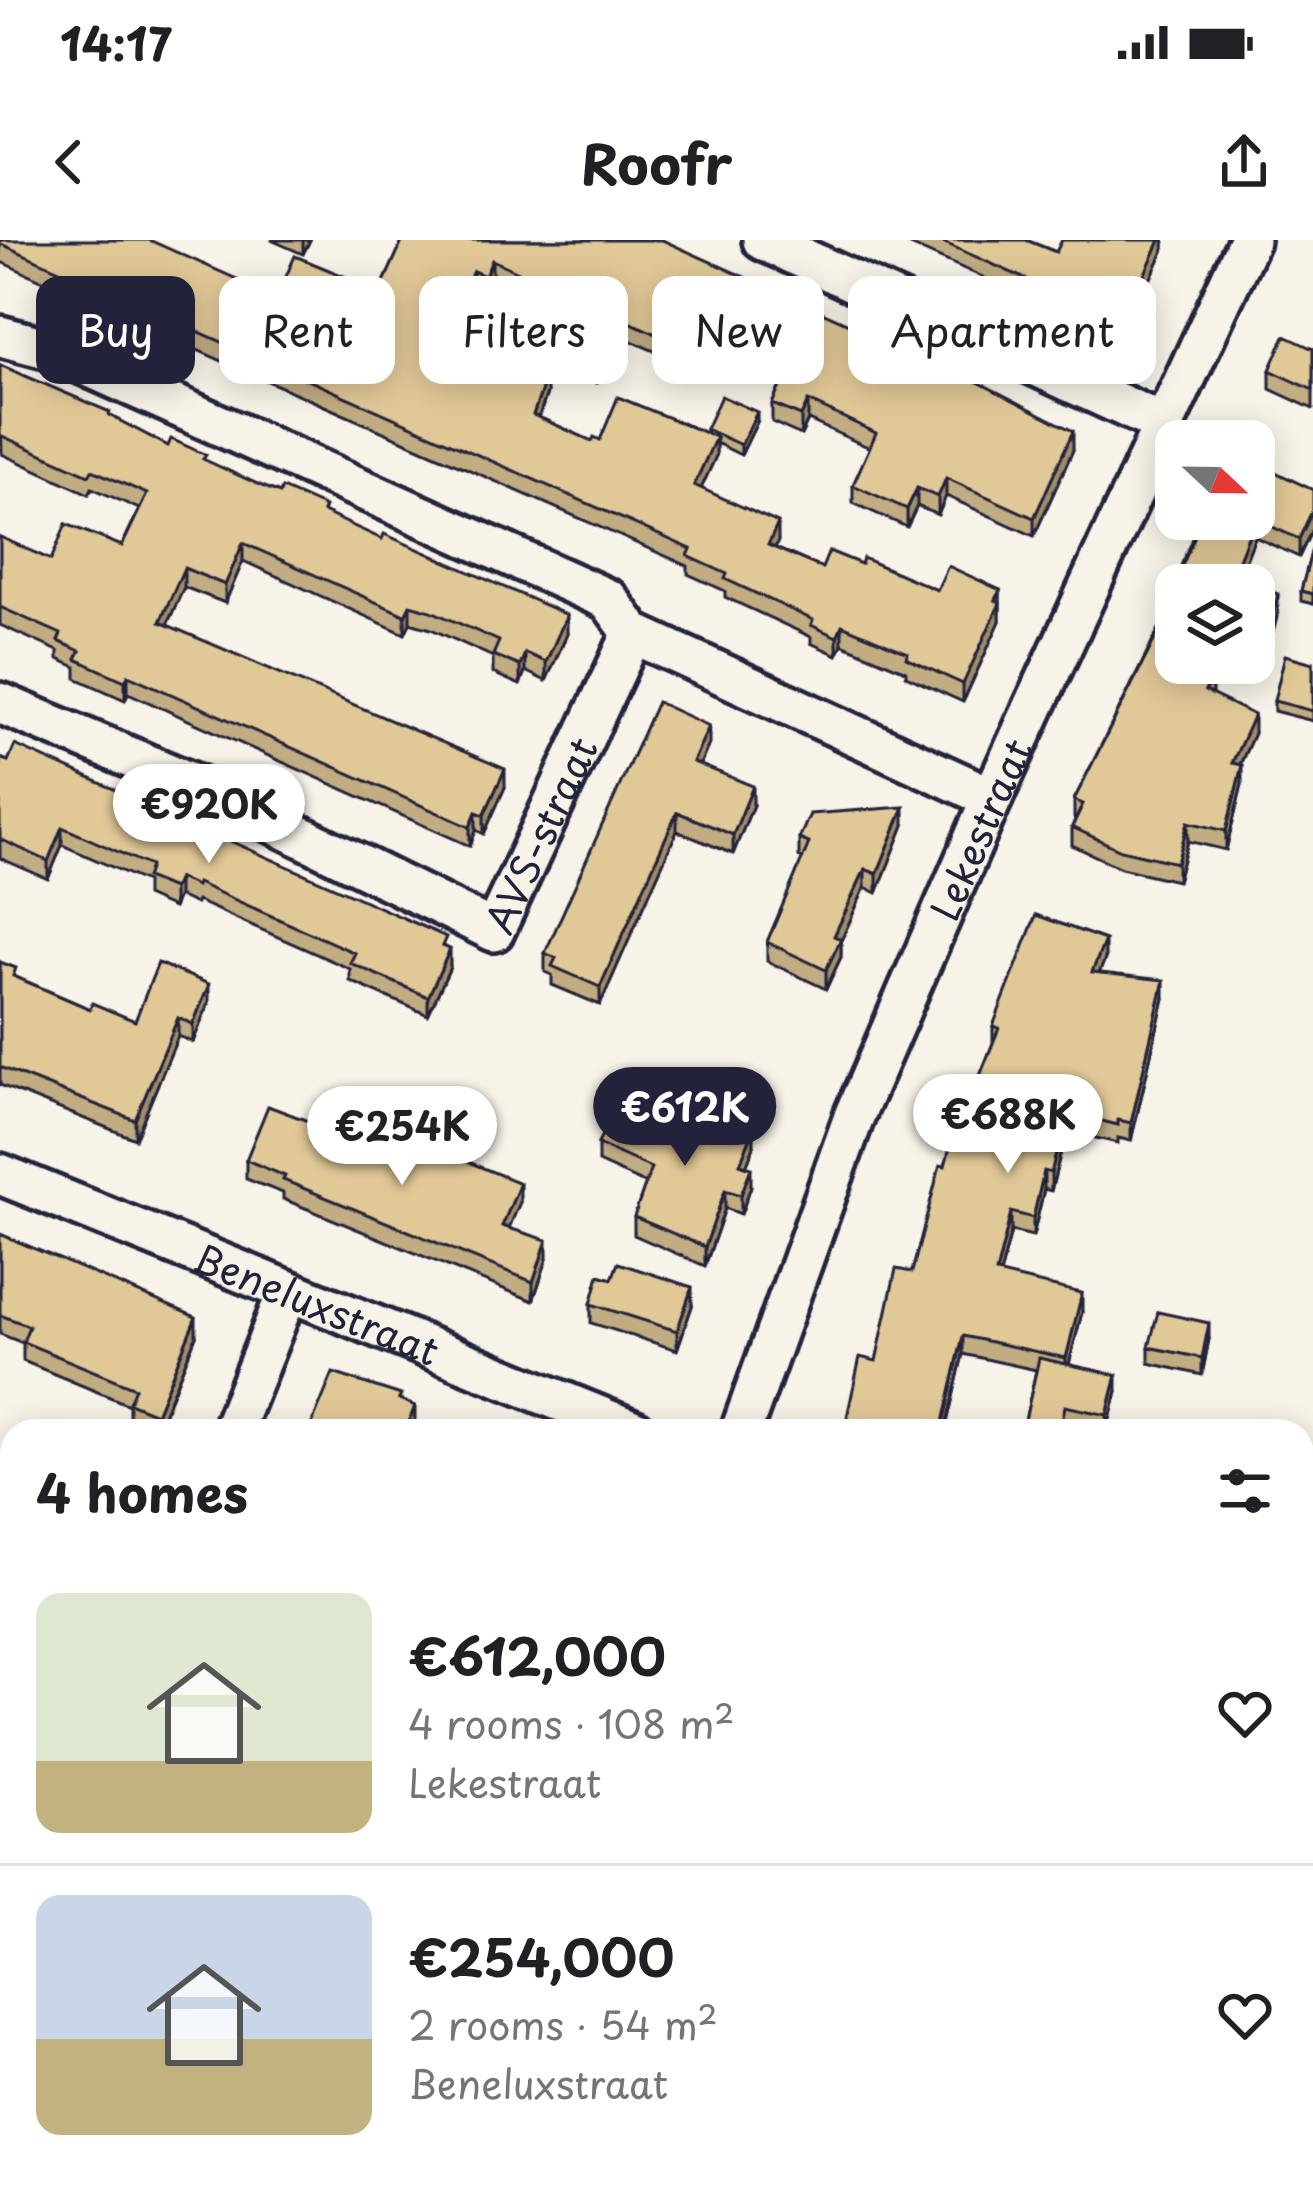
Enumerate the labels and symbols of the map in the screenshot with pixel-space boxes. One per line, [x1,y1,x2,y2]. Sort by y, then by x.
north arrow [1155,420,1275,540]
street label: AVS-straat [468,726,610,942]
street label: Lekestraat [913,728,1045,929]
pin: €920K [125,764,293,866]
pin: €612K [601,1067,769,1169]
pin: €688K [924,1074,1092,1176]
pin: €254K [318,1086,486,1188]
street label: Beneluxstraat [185,1226,449,1378]

